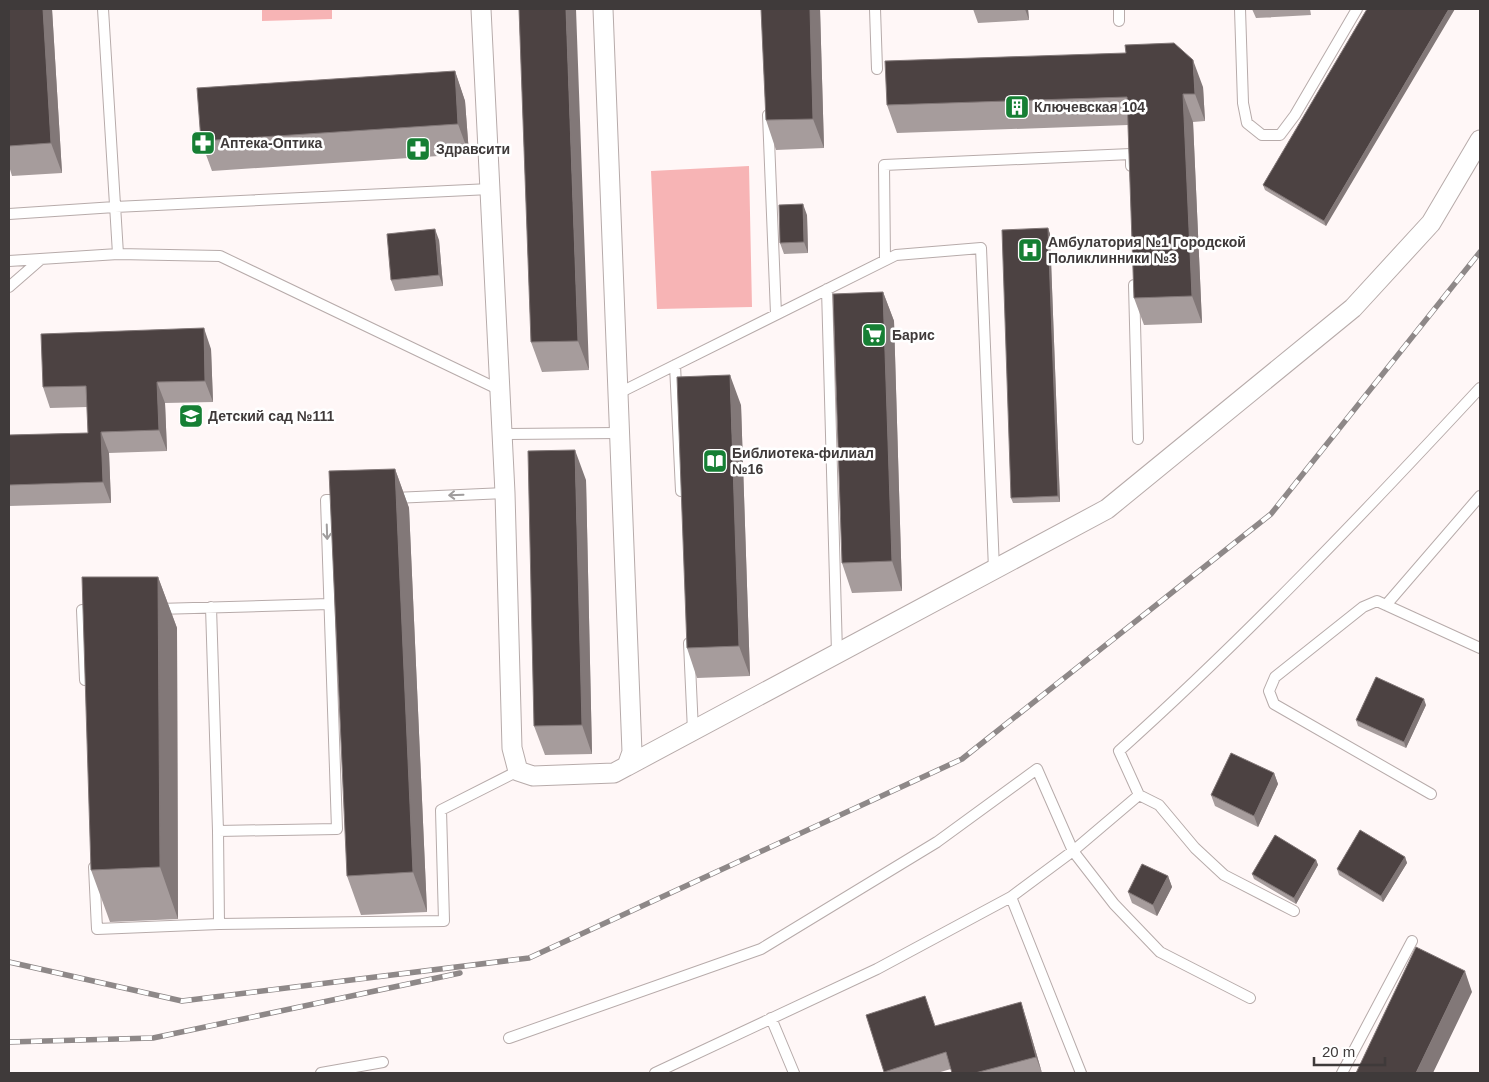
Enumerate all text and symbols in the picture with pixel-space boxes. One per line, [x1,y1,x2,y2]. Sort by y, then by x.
building icon: Ключевская 104 [1004,94,1030,120]
place label: Ключевская 104 [1034,99,1145,115]
pharmacy icon: Аптека-Оптика [190,130,216,156]
place label: Аптека-Оптика [220,135,322,151]
pharmacy icon: Здравсити [405,136,431,162]
place label: Здравсити [436,141,510,157]
place label: Амбулатория №1 Городской Поликлинники №3 [1048,234,1246,266]
hospital icon: Амбулатория №1 Городской Поликлинники №3 [1017,237,1043,263]
supermarket icon: Барис [861,322,887,348]
place label: Барис [892,327,935,343]
school or university icon: Детский сад №111 [178,403,204,429]
place label: Детский сад №111 [208,408,334,424]
place label: Библиотека-филиал №16 [732,445,874,477]
library icon: Библиотека-филиал №16 [702,448,728,474]
one-way arrow [449,491,465,500]
one-way arrow [322,524,331,540]
scale bar [1314,1034,1385,1066]
text: 20 m [1322,1043,1355,1060]

